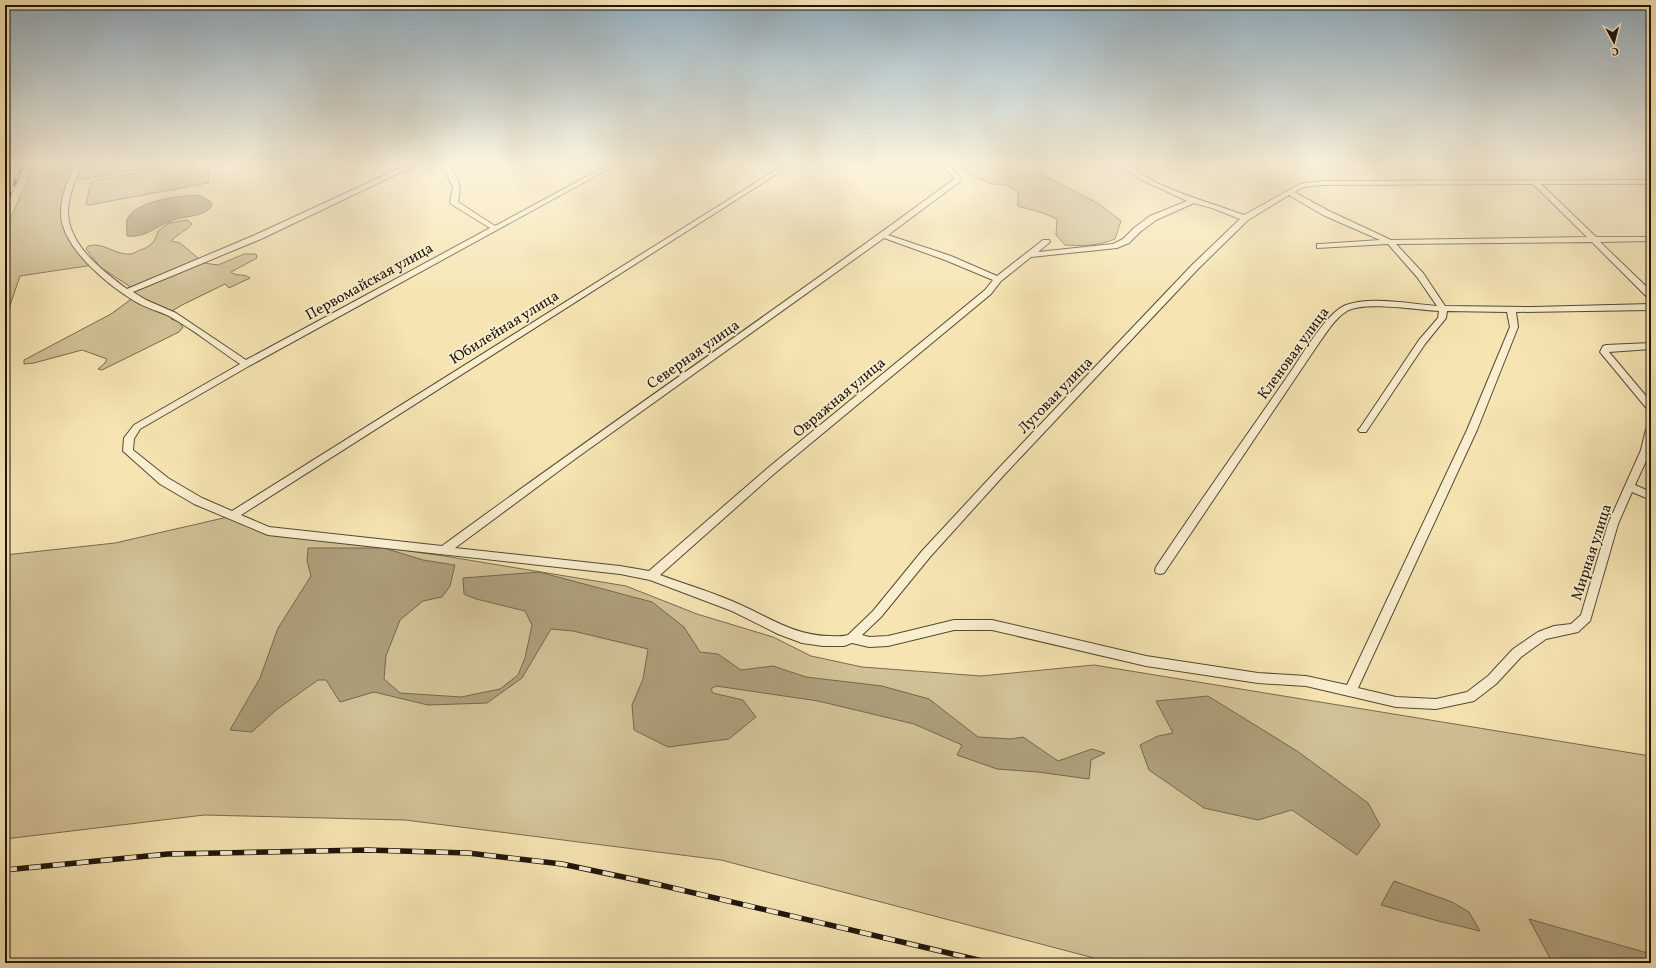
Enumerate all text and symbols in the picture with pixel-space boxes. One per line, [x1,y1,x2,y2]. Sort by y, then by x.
north arrow [1594,22,1634,62]
text: С [1611,43,1619,58]
street label: Первомайская улица [302,238,438,326]
street label: Юбилейная улица [446,286,564,370]
street label: Кленовая улица [1253,303,1335,404]
street label: Северная улица [643,315,745,395]
street label: Овражная улица [789,353,891,443]
street label: Луговая улица [1014,353,1098,439]
street label: Мирная улица [1567,501,1618,603]

